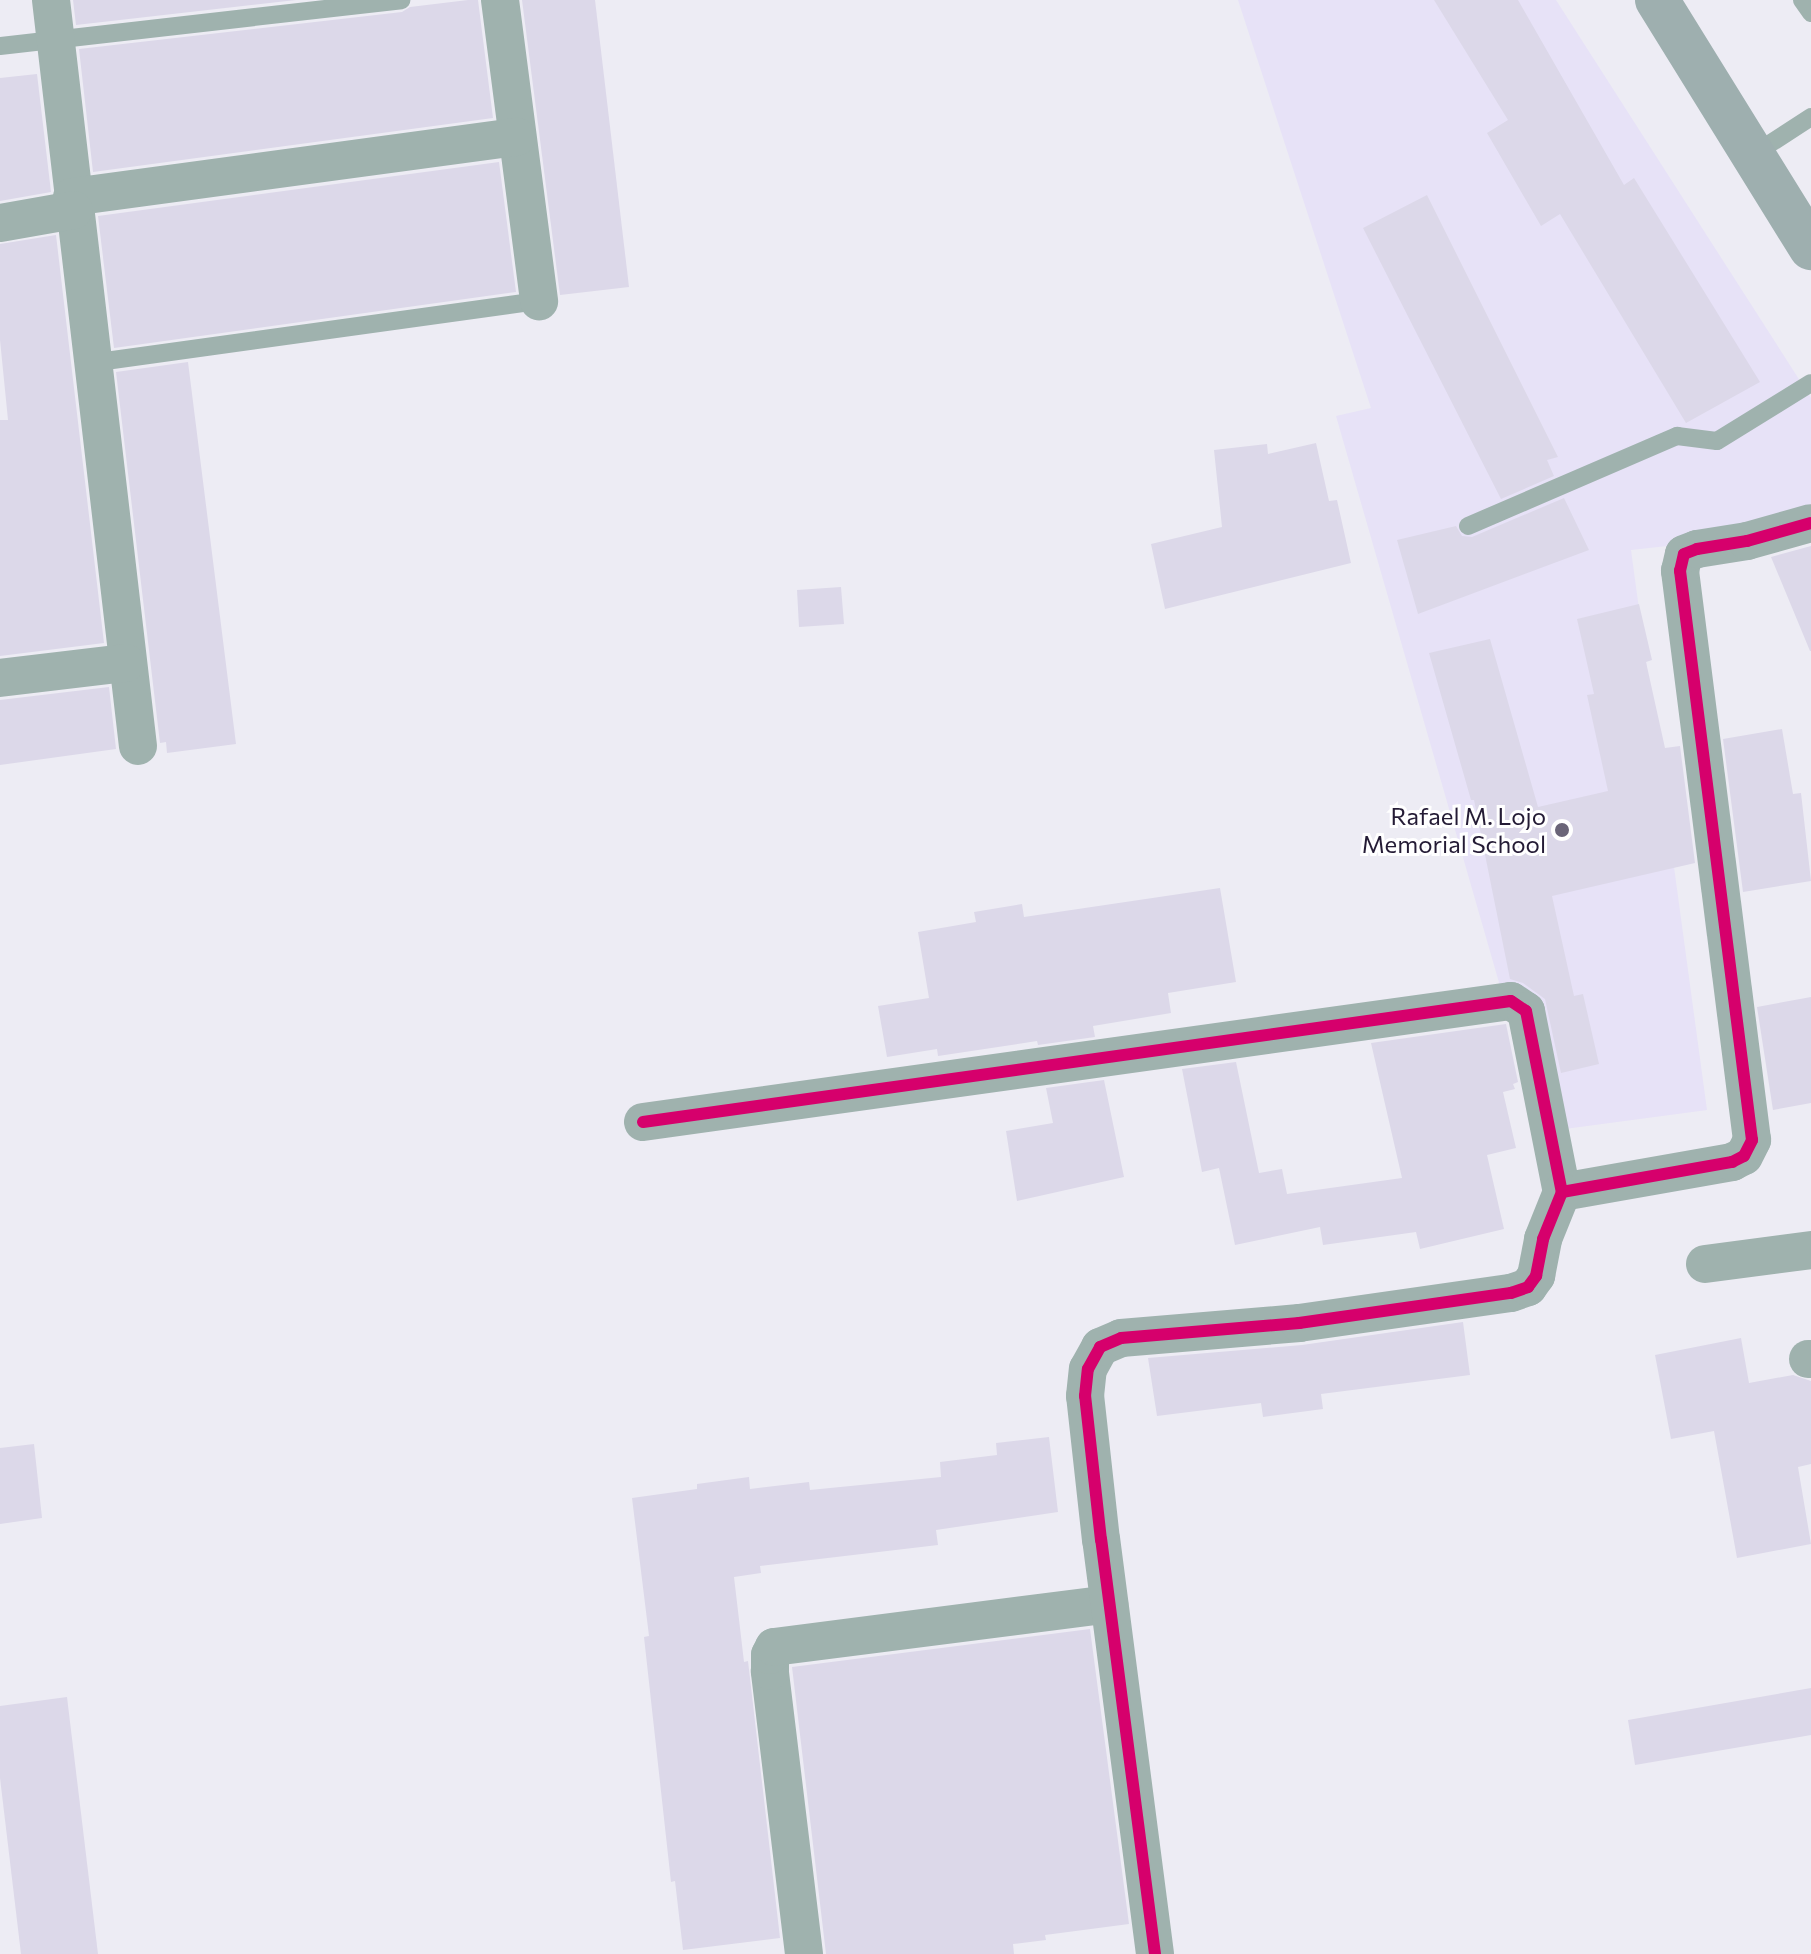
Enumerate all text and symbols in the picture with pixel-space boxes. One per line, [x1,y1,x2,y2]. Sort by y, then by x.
place label: Rafael M. Lojo Memorial School [1362,802,1546,858]
marker: Rafael M. Lojo Memorial School [1553,821,1571,839]

